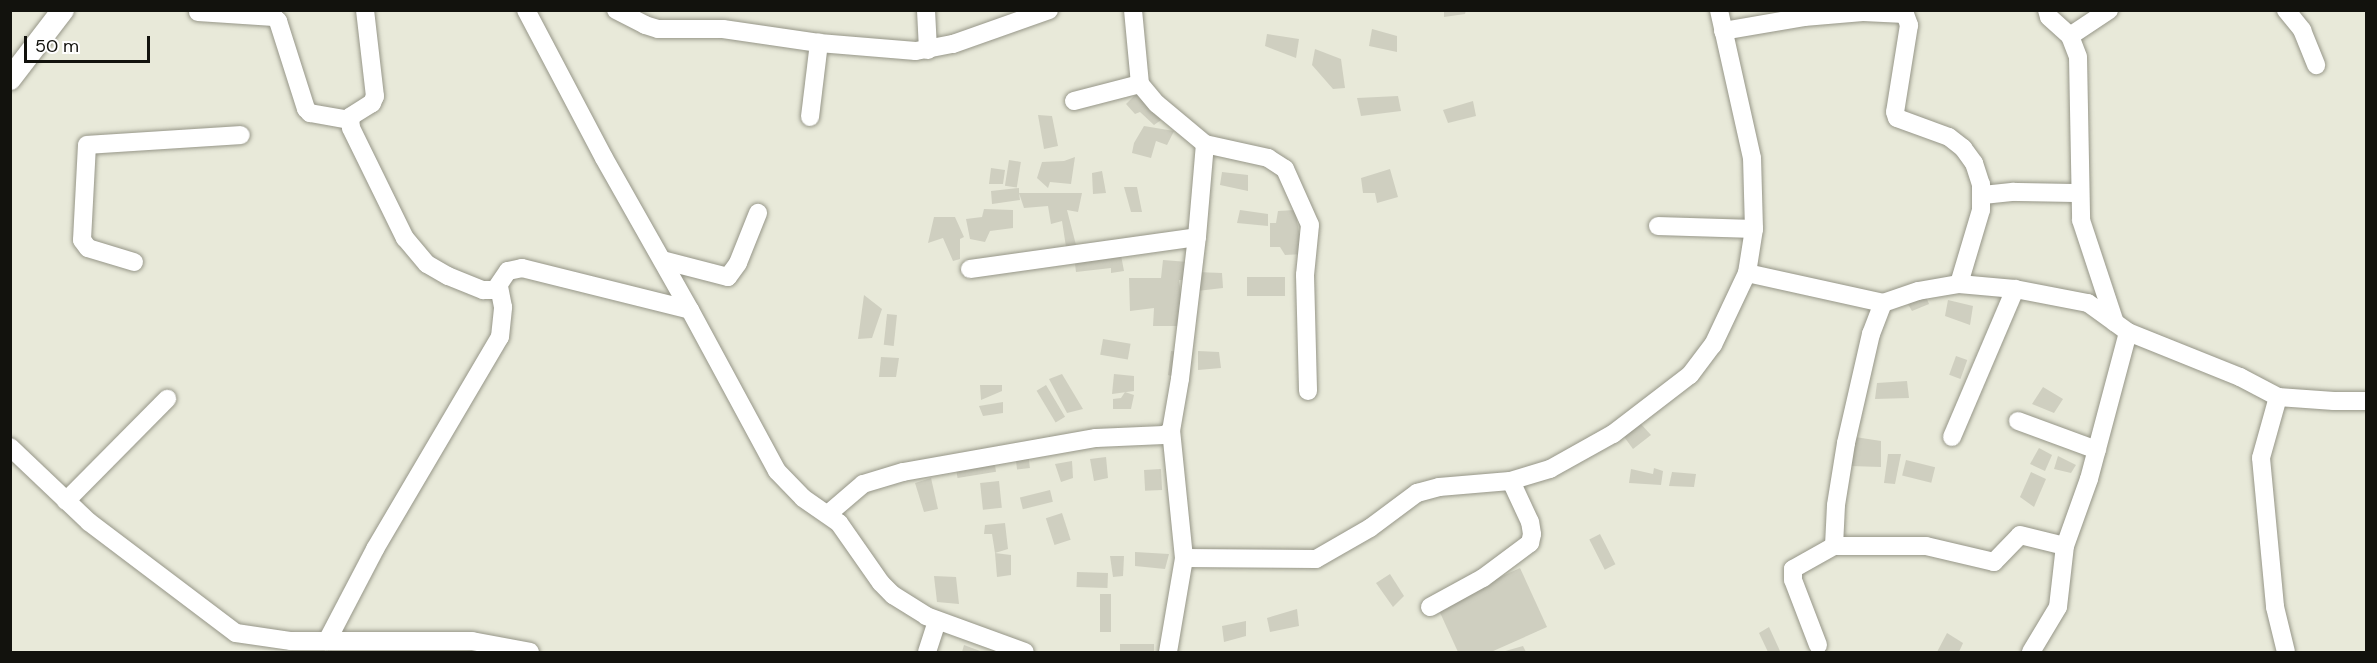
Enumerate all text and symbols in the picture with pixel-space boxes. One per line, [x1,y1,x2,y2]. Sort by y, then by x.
scale bar [27,24,153,62]
text: 50 m [35,34,79,58]

